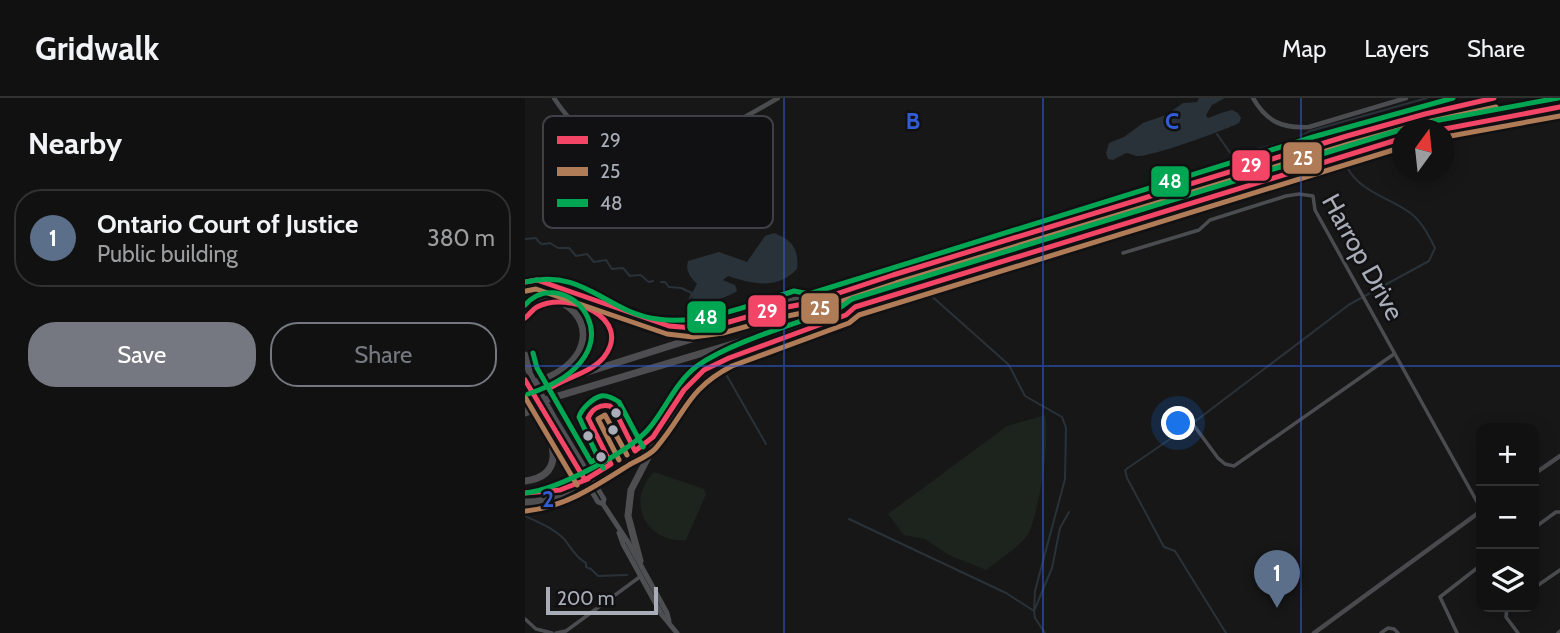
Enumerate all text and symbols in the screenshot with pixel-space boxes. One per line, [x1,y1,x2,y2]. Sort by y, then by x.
text: Gridwalk [35,28,159,68]
text: Map [1282,34,1326,63]
text: Layers [1364,34,1429,63]
text: Share [1467,34,1525,63]
text: B [906,107,920,135]
text: C [1165,107,1179,135]
legend [543,116,773,228]
north arrow [1392,119,1455,182]
text: Nearby [28,125,122,162]
text: 29 [600,129,621,152]
line badge: 25 [1282,141,1323,175]
text: 25 [1293,147,1313,170]
line badge: 29 [1231,149,1271,182]
text: 29 [1241,154,1261,177]
text: 25 [600,160,620,183]
line badge: 48 [1150,165,1190,198]
text: 48 [1158,170,1182,193]
street label: Harrop Drive [1315,188,1411,326]
text: 48 [600,192,623,215]
text: Ontario Court of Justice [97,208,358,240]
text: 1 [49,224,57,252]
text: 380 m [427,224,495,252]
text: Public building [97,240,238,268]
line badge: 25 [800,292,840,325]
line badge: 29 [747,294,787,328]
text: 25 [810,297,830,320]
line badge: 48 [686,300,727,334]
text: 29 [757,300,777,323]
text: 48 [694,306,718,329]
button: Save [28,322,256,387]
button: Share [270,322,497,387]
unlabelled marker [609,406,623,420]
your location [1161,406,1195,440]
unlabelled marker [606,423,620,437]
map controls [1476,423,1539,612]
button: + [1476,423,1539,486]
unlabelled marker [581,429,595,443]
unlabelled marker [594,450,608,464]
text: 2 [542,485,554,513]
button: − [1476,486,1539,549]
button: layers [1476,549,1539,612]
pin: 1 [1254,550,1300,608]
scale bar [546,584,658,616]
text: 200 m [557,587,614,610]

